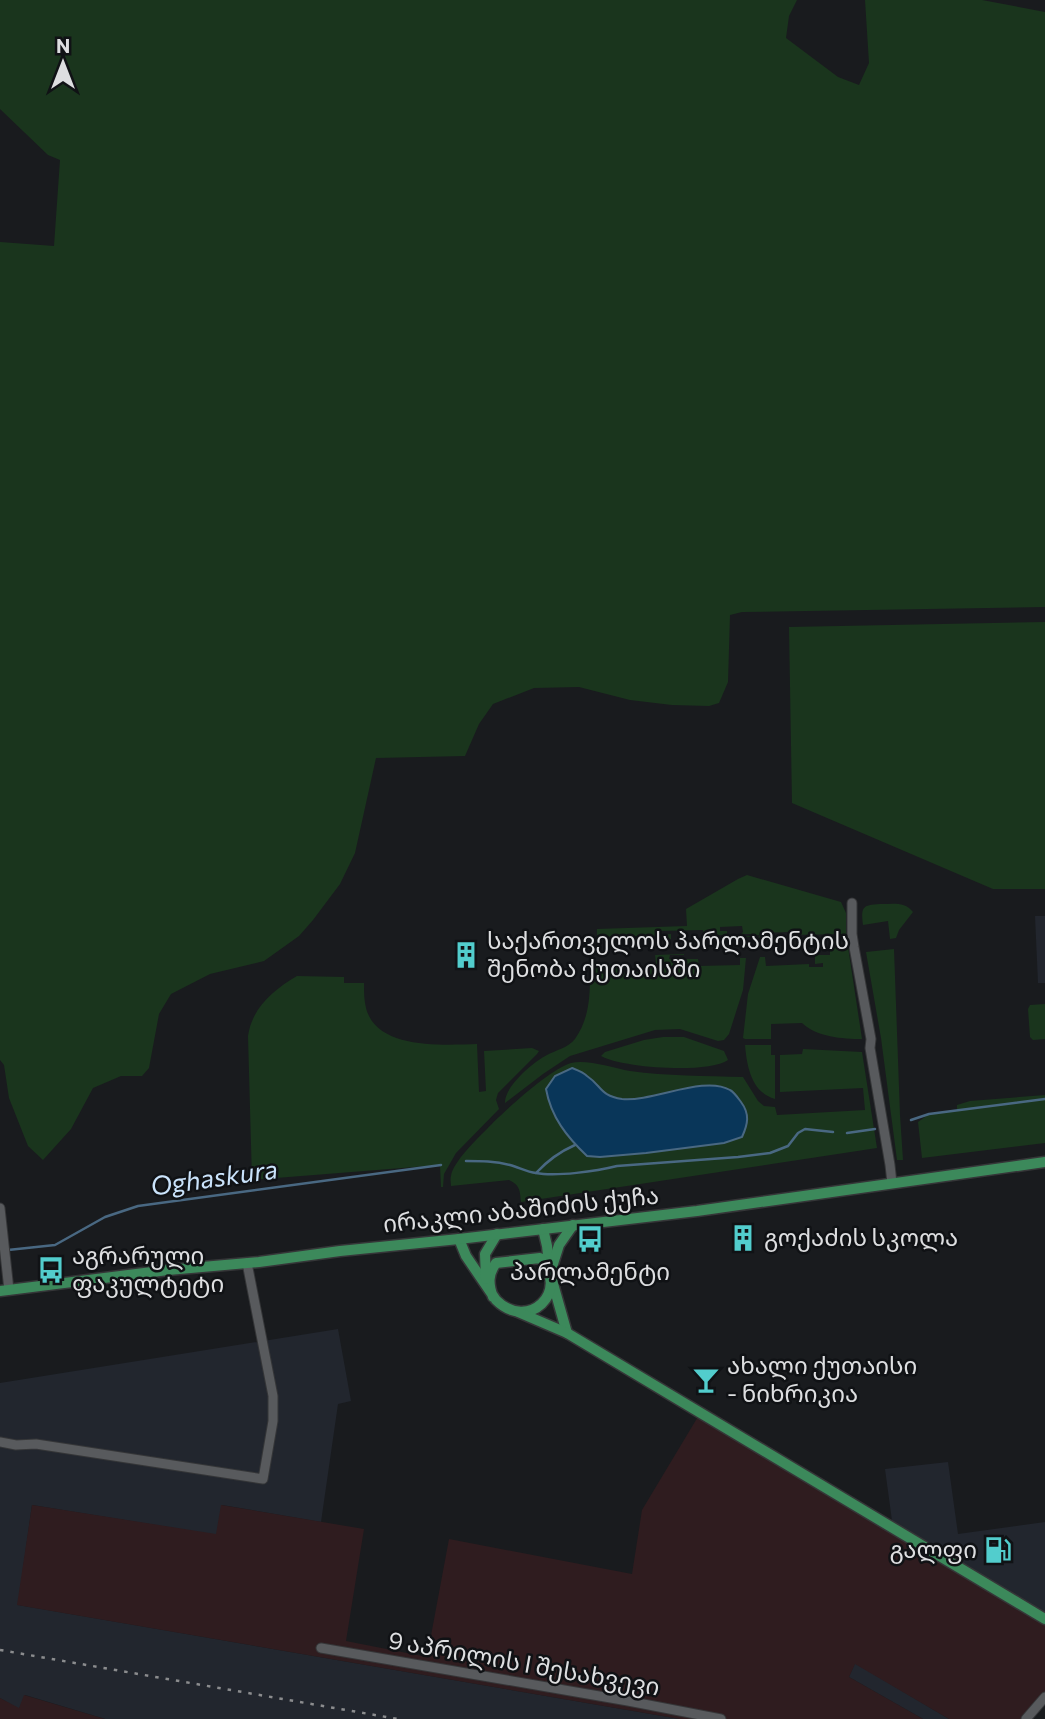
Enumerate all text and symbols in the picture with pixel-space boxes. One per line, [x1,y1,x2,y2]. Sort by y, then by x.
north arrow [28,28,98,98]
text: N [56,34,70,57]
place label: საქართველოს პარლამენტის შენობა ქუთაისში [487,925,849,983]
building icon: საქართველოს პარლამენტის შენობა ქუთაისში [451,940,481,970]
water label: Oghaskura [148,1152,279,1201]
street label: ირაკლი აბაშიძის ქუჩა [382,1180,660,1238]
place label: გოქაძის სკოლა [764,1222,958,1252]
building icon: გოქაძის სკოლა [728,1223,758,1253]
bus stop icon: პარლამენტი [575,1224,605,1254]
place label: აგრარული ფაკულტეტი [72,1240,224,1298]
bus stop icon: აგრარული ფაკულტეტი [36,1255,66,1285]
place label: პარლამენტი [510,1256,670,1286]
place label: ახალი ქუთაისი - ნიხრიკია [727,1350,917,1408]
bar icon: ახალი ქუთაისი - ნიხრიკია [691,1365,721,1395]
place label: გალფი [889,1534,977,1564]
fuel station icon: გალფი [983,1535,1013,1565]
street label: 9 აპრილის I შესახვევი [386,1624,662,1702]

